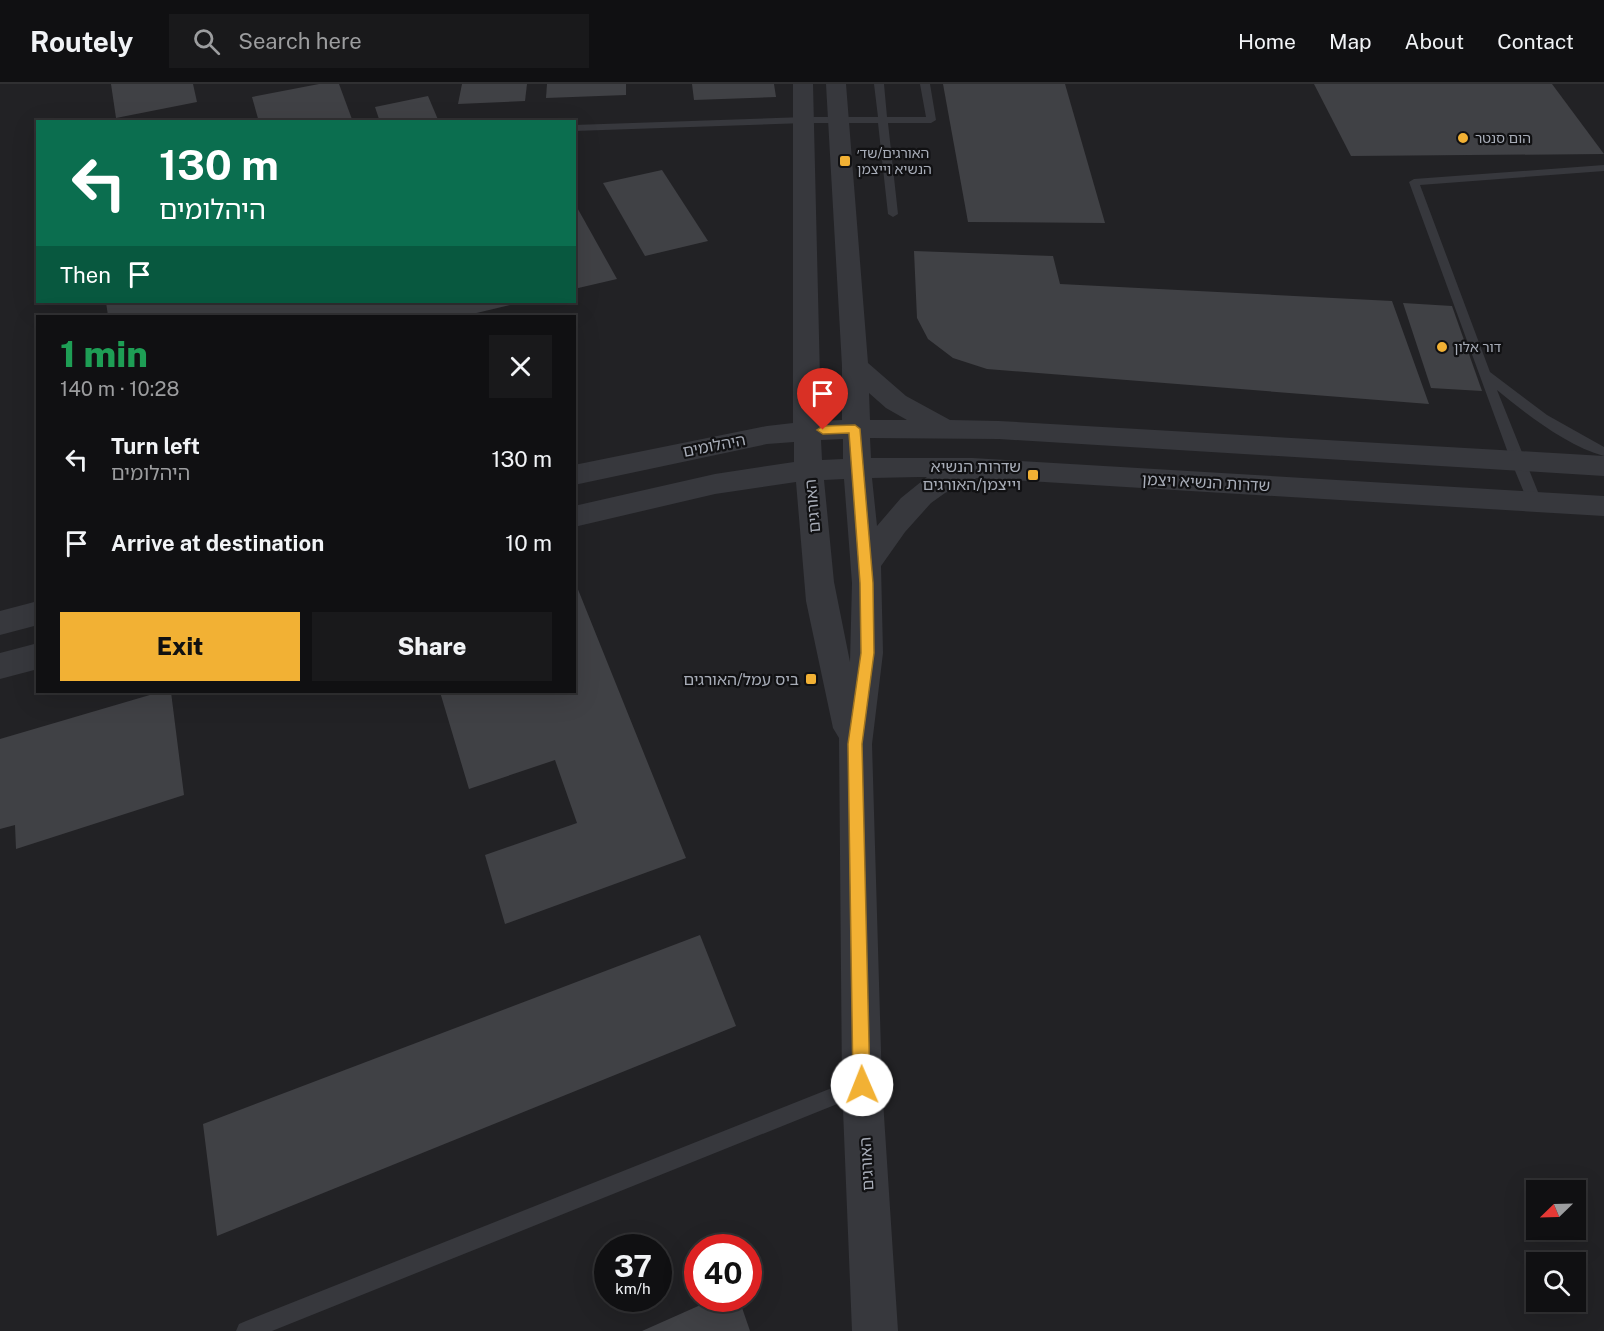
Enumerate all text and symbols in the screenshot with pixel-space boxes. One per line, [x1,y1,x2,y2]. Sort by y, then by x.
search box [169,14,589,68]
text: Routely [30,25,133,58]
icon: search [190,25,223,58]
text: Search here [238,28,362,54]
text: Home [1238,29,1296,54]
text: Map [1329,29,1372,54]
text: About [1405,29,1464,54]
text: Contact [1497,29,1574,54]
place label: הום סנטר [1475,130,1531,146]
marker: הום סנטר [1456,131,1470,145]
text: 130 m [159,140,279,189]
icon: left [60,144,138,222]
place label: האורגים/שד׳ הנשיא וייצמן [857,145,932,177]
marker: האורגים/שד׳ הנשיא וייצמן [838,154,852,168]
text: היהלומים [159,193,266,225]
icon: arrive [123,258,156,291]
text: Then [60,262,111,288]
text: 1 min [60,333,148,375]
button: close [489,335,552,398]
place label: דור אלון [1454,339,1502,355]
marker: דור אלון [1435,340,1449,354]
pin [797,368,848,430]
text: 140 m · 10:28 [60,377,179,401]
icon: arrive [806,377,839,410]
street label: היהלומים [681,430,747,461]
text: Turn left [111,433,200,459]
icon: left [60,443,93,476]
text: 130 m [491,446,552,472]
place label: שדרות הנשיא וייצמן/האורגים [923,457,1021,494]
text: היהלומים [111,461,190,485]
marker: שדרות הנשיא וייצמן/האורגים [1026,468,1040,482]
street label: שדרות הנשיא ויצמן [1141,470,1271,495]
street label: האורגים [801,478,824,534]
icon: arrive [60,527,93,560]
text: Arrive at destination [111,530,324,556]
text: 10 m [505,530,552,556]
button: Exit [60,612,300,681]
button: Share [312,612,552,681]
place label: ביס עמל/האורגים [683,670,799,689]
marker: ביס עמל/האורגים [804,672,818,686]
position arrow [830,1053,894,1117]
street label: האורגים [856,1137,877,1191]
north arrow [1526,1180,1586,1240]
map controls [1526,1180,1586,1312]
speed limit sign: 40 [684,1234,762,1312]
text: 37 [614,1248,652,1284]
button: search [1526,1252,1586,1312]
text: km/h [615,1280,651,1297]

